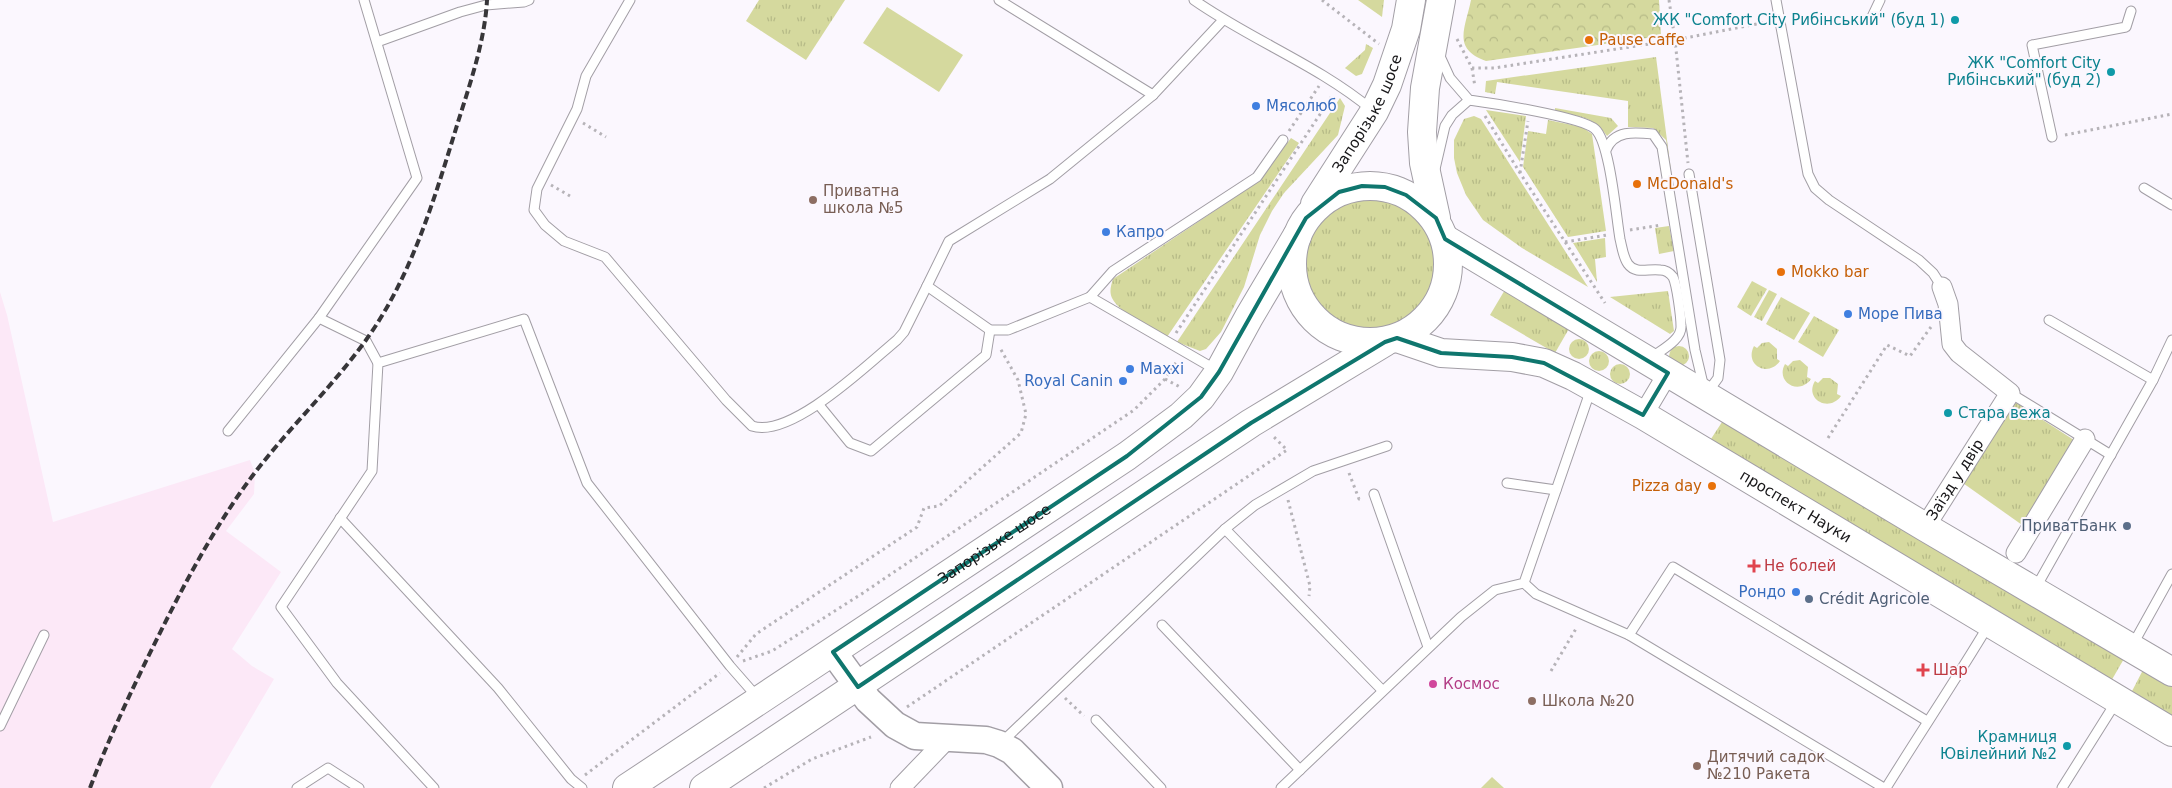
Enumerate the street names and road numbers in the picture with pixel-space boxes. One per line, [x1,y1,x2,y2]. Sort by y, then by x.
street label: Запорізьке шосе [1329,52,1406,176]
street label: Заїзд у двір [1923,436,1987,524]
street label: проспект Науки [1737,466,1855,547]
street label: Запорізьке шосе [934,500,1054,588]

